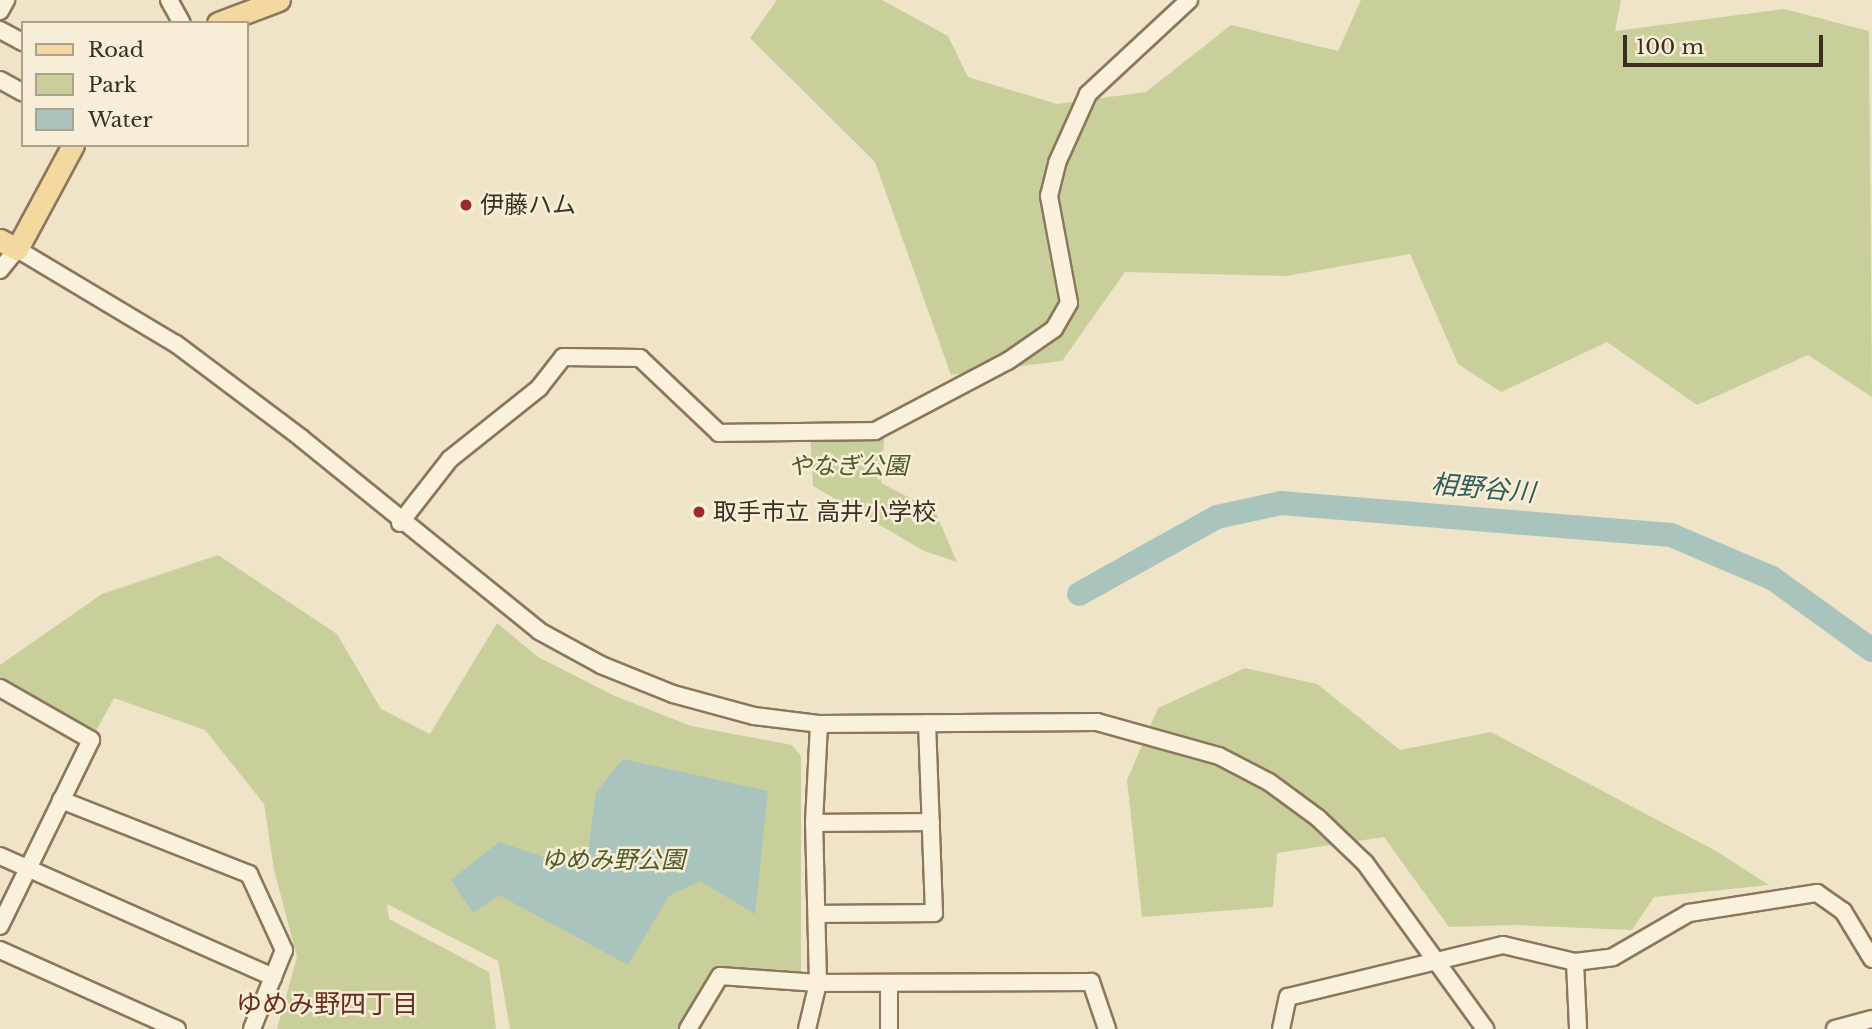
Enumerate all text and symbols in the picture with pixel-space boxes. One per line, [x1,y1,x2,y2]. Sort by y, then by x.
legend [21,21,248,147]
scale bar [1627,21,1826,65]
text: 100 m [1636,34,1704,60]
text: Road [88,37,144,63]
text: Park [88,72,137,98]
text: Water [88,107,152,133]
place label: 伊藤ハム [480,191,576,219]
marker: 伊藤ハム [458,197,474,213]
park label: やなぎ公園 [788,452,908,480]
water label: 相野谷川 [1430,469,1536,509]
place label: 取手市立 高井小学校 [713,498,936,526]
marker: 取手市立 高井小学校 [691,504,707,520]
park label: ゆめみ野公園 [541,846,685,874]
district label: ゆめみ野四丁目 [236,989,418,1021]

